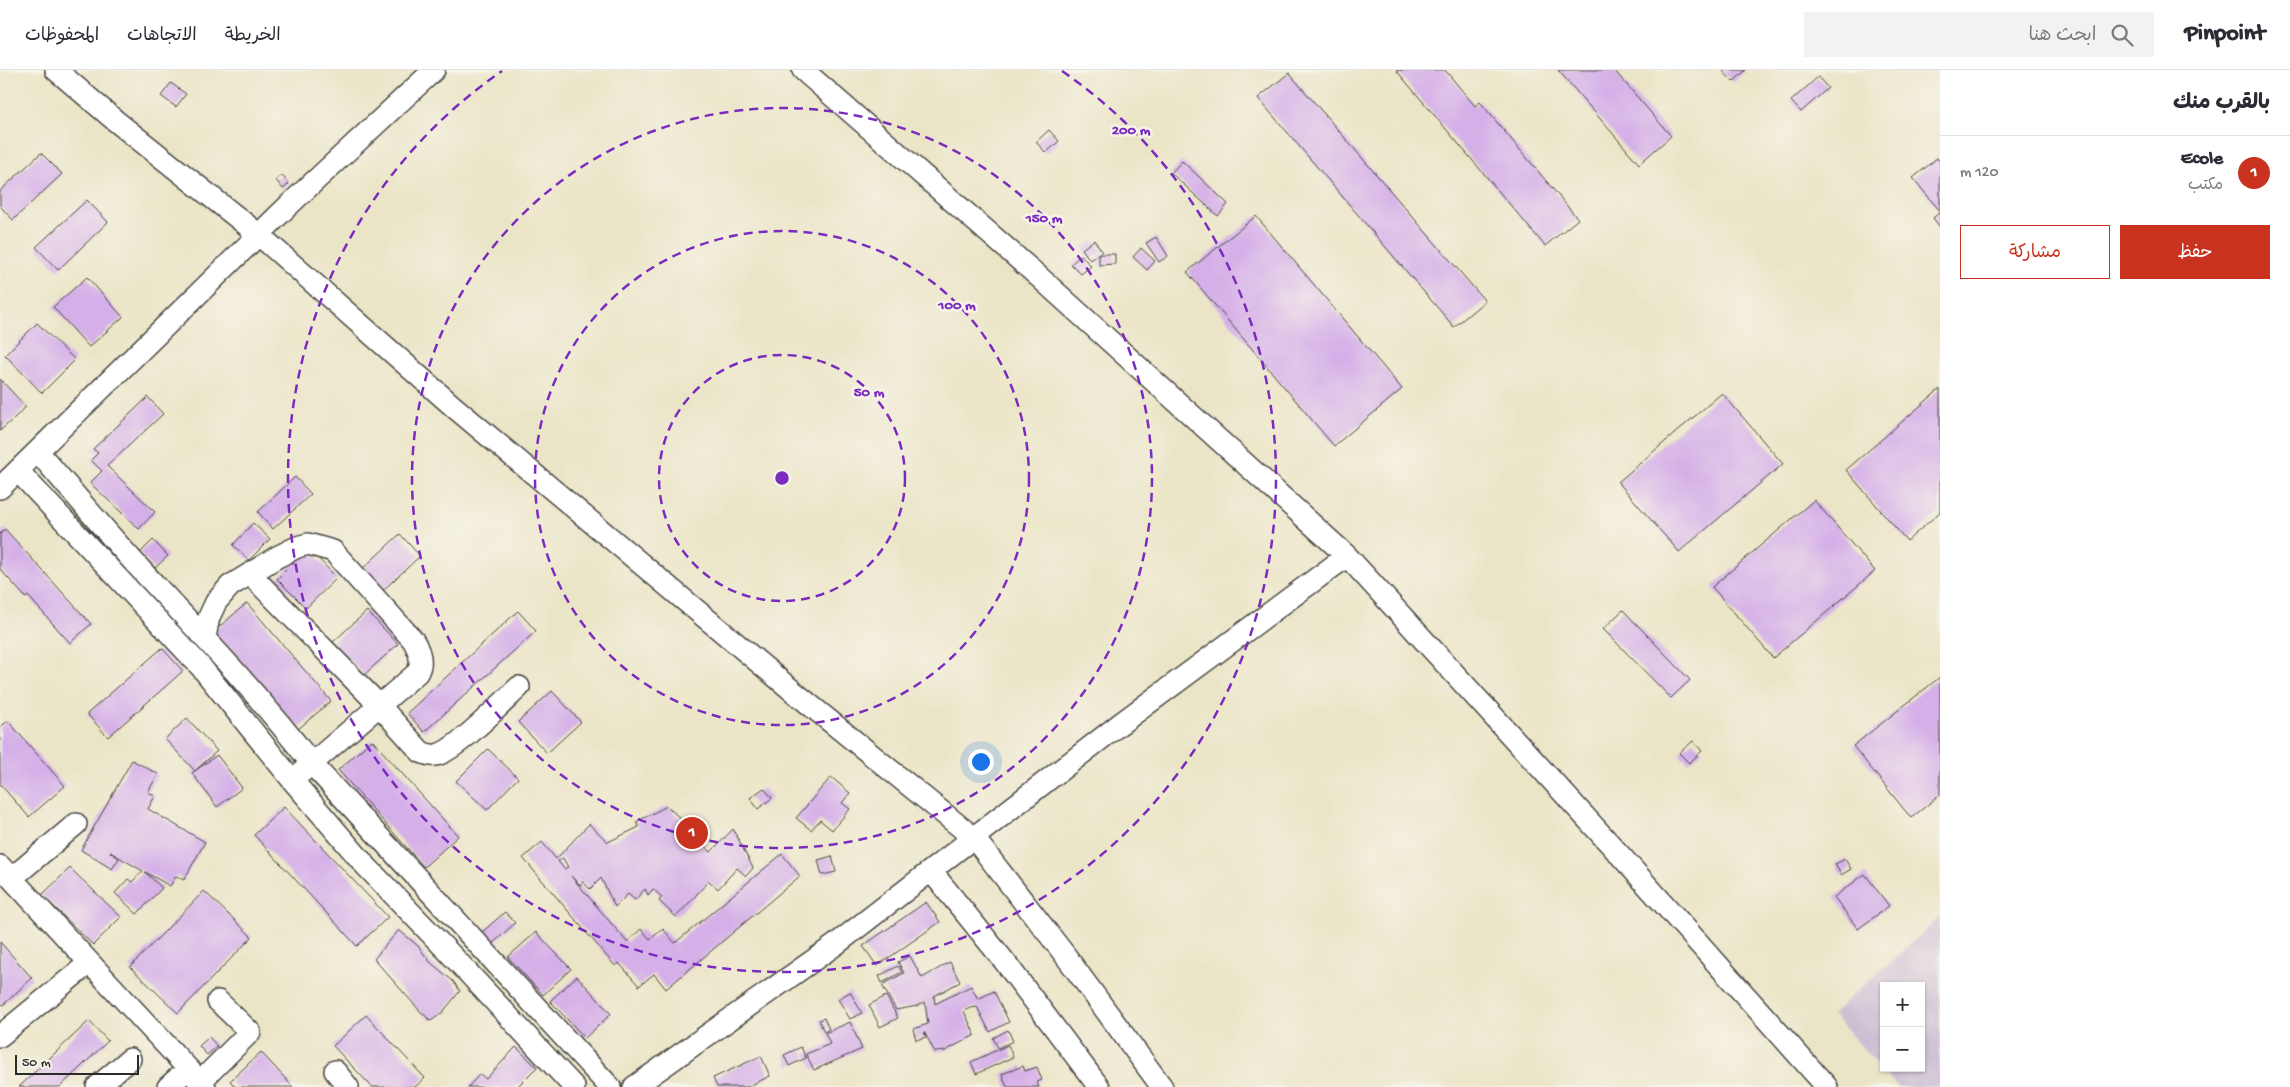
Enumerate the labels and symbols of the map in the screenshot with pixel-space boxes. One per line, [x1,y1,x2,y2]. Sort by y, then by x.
text: 200 m [1112,122,1151,140]
text: 150 m [1025,210,1063,228]
text: 100 m [937,297,976,315]
text: 50 m [854,384,885,402]
centre of rings [773,469,791,487]
your location [968,749,994,775]
pin: 1 [676,814,708,852]
scale bar [15,1052,139,1075]

